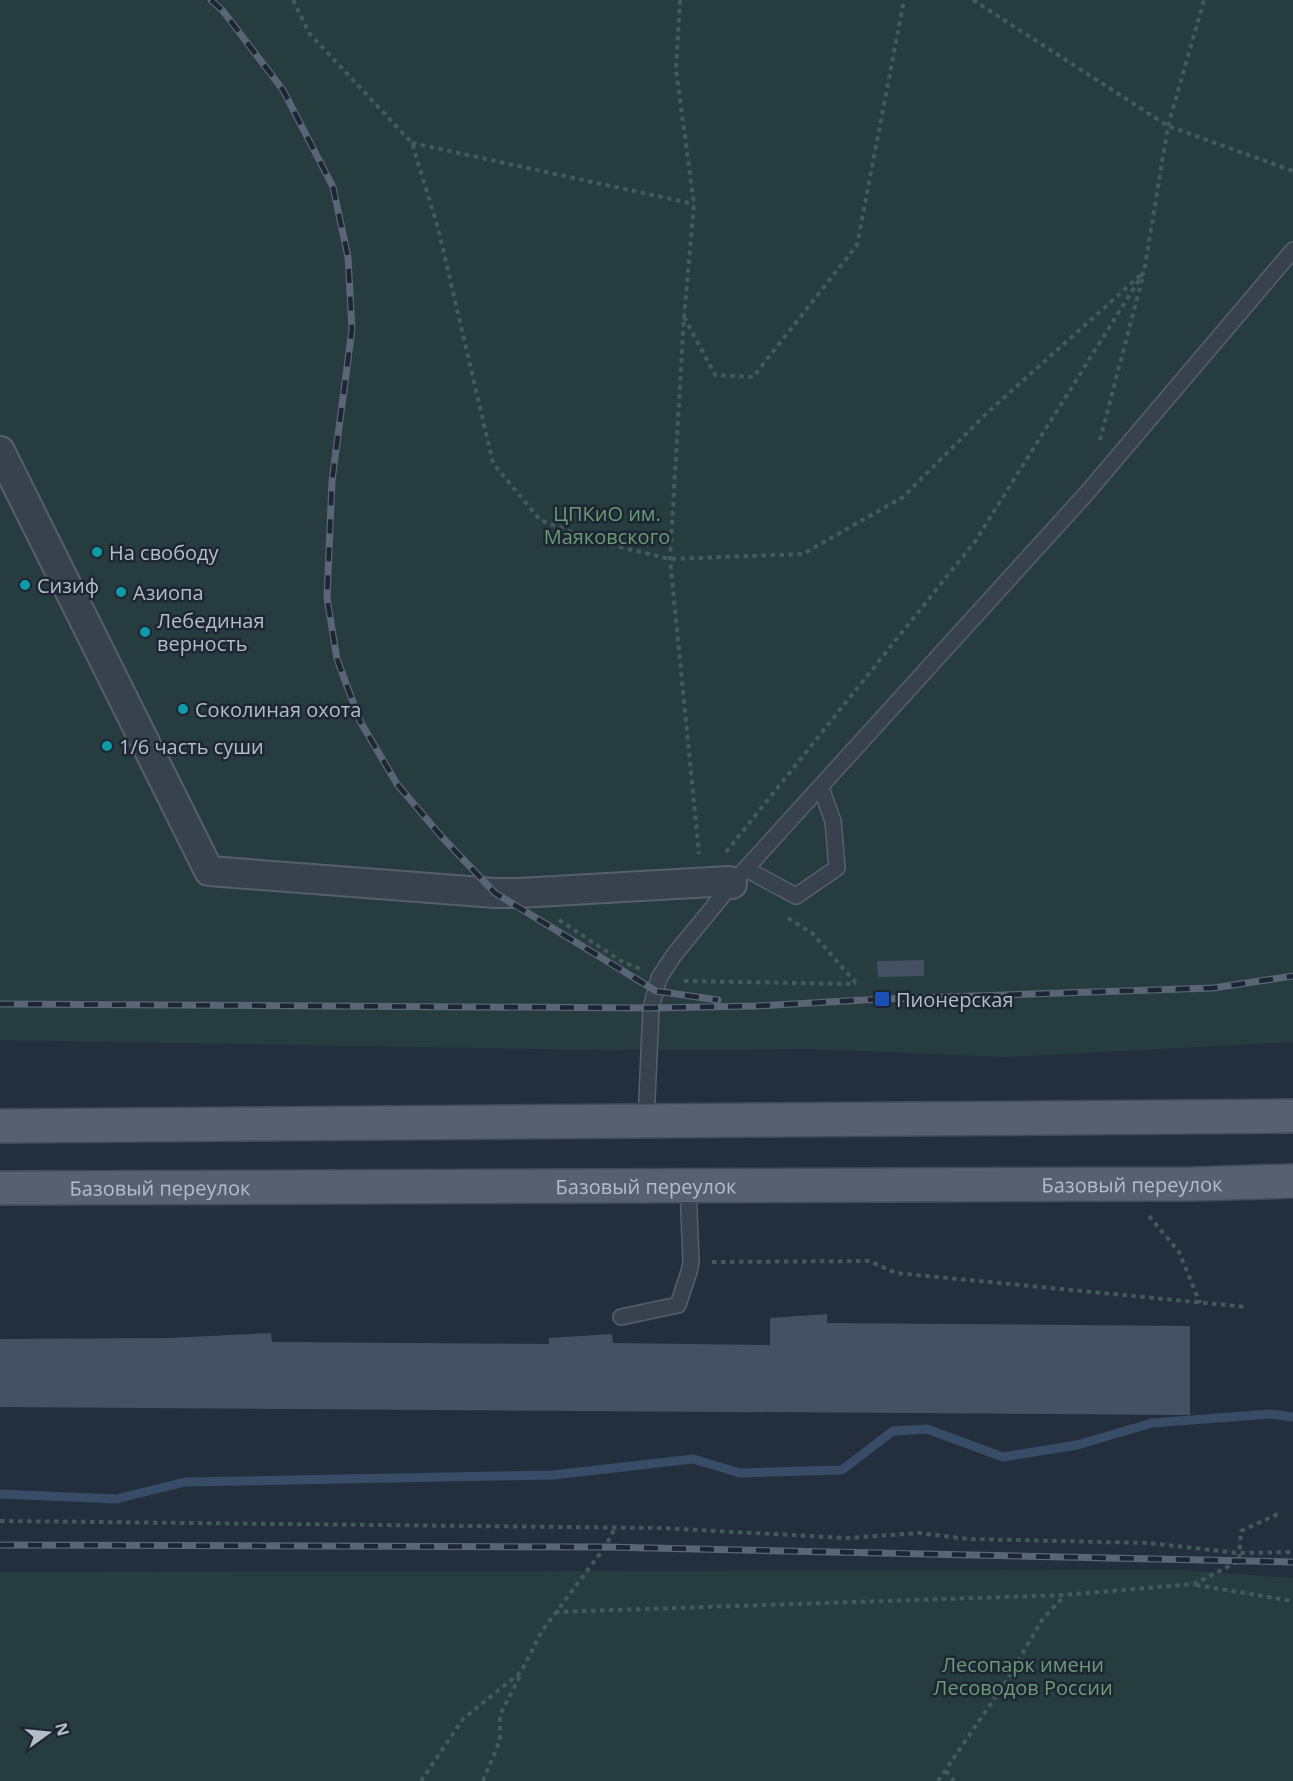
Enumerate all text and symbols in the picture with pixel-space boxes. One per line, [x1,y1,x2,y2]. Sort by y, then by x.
park label: ЦПКиО им. Маяковского [544,500,670,550]
place label: На свободу [109,539,220,566]
marker: На свободу [90,545,104,559]
place label: Сизиф [37,572,99,599]
marker: Сизиф [18,578,32,592]
place label: Азиопа [133,579,204,606]
marker: Азиопа [114,585,128,599]
place label: Лебединая верность [157,607,264,657]
marker: Лебединая верность [138,625,152,639]
place label: Соколиная охота [195,696,361,723]
marker: Соколиная охота [176,702,190,716]
place label: 1/6 часть суши [119,733,264,760]
marker: 1/6 часть суши [100,739,114,753]
place label: Пионерская [896,986,1014,1013]
marker: Пионерская [873,990,891,1008]
street label: Базовый переулок [1042,1170,1223,1198]
street label: Базовый переулок [556,1172,737,1200]
street label: Базовый переулок [70,1174,251,1201]
park label: Лесопарк имени Лесоводов России [933,1651,1113,1701]
north arrow [18,1703,78,1763]
text: N [50,1720,75,1738]

